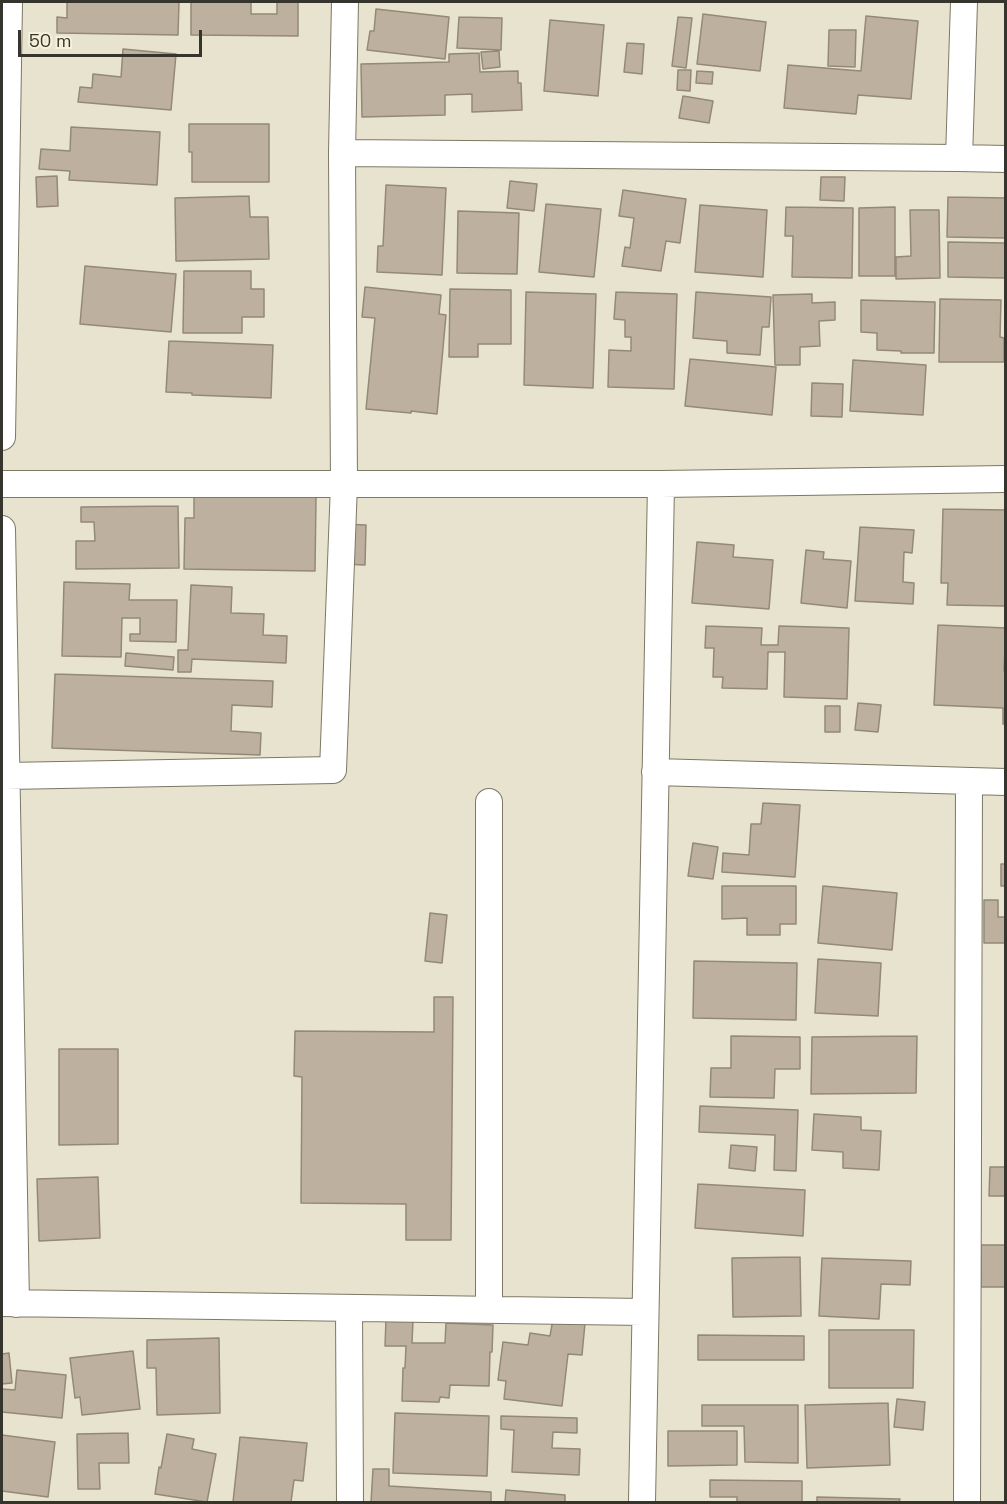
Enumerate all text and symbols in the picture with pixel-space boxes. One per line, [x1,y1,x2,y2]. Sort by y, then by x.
scale bar [21,18,206,56]
text: 50 m [29,29,71,52]

